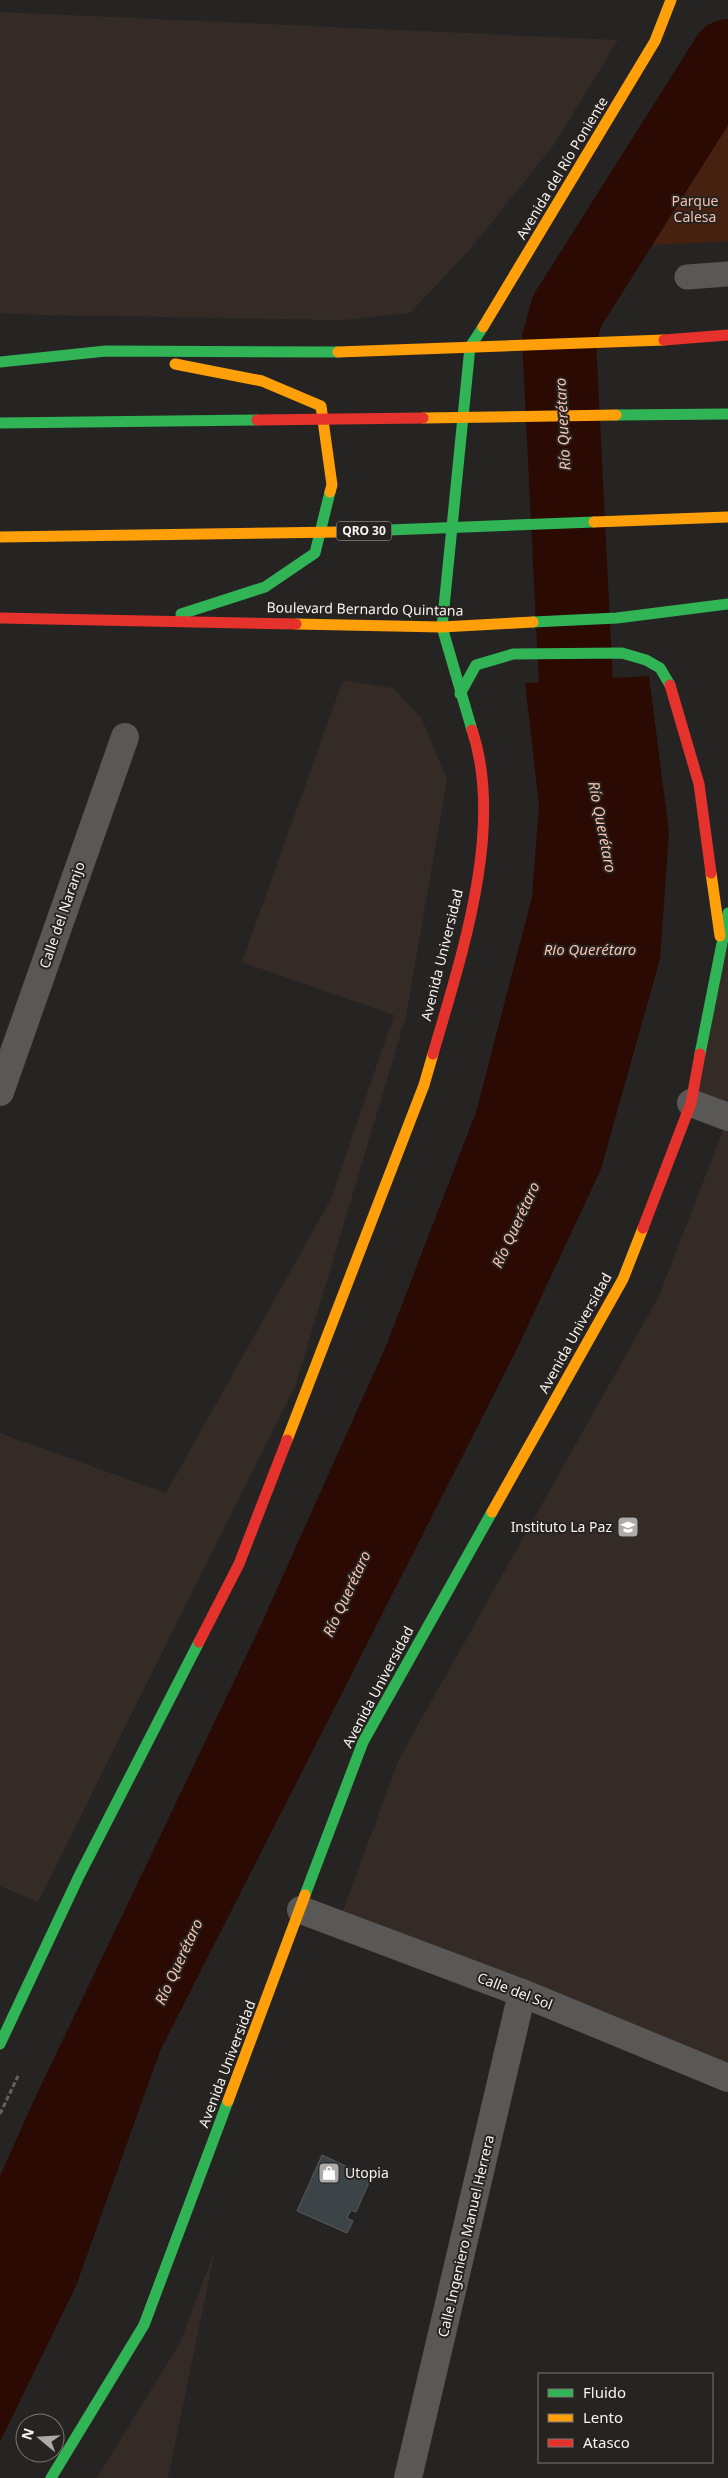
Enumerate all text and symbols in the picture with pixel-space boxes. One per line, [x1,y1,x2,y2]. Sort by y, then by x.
street label: Avenida del Río Poniente [511,93,612,243]
park label: Parque Calesa [672,191,719,226]
water label: Río Querétaro [550,377,574,471]
road number: QRO 30 [336,522,392,540]
street label: Boulevard Bernardo Quintana [266,597,464,620]
water label: Río Querétaro [584,779,622,874]
street label: Calle del Naranjo [34,859,89,971]
street label: Avenida Universidad [416,887,467,1023]
water label: Rio Querétaro [544,939,636,959]
water label: Río Querétaro [486,1178,544,1271]
street label: Avenida Universidad [534,1269,616,1396]
school or university icon: Instituto La Paz [616,1515,640,1539]
place label: Instituto La Paz [511,1517,612,1536]
water label: Río Querétaro [317,1547,375,1640]
street label: Avenida Universidad [337,1623,418,1751]
water label: Río Querétaro [149,1915,207,2008]
street label: Calle del Sol [475,1968,555,2014]
street label: Avenida Universidad [193,1997,260,2130]
street label: Calle Ingeniero Manuel Herrera [433,2133,498,2339]
shop icon: Utopia [317,2161,341,2185]
place label: Utopia [345,2163,389,2182]
legend [538,2373,713,2463]
text: Fluido [583,2382,626,2402]
text: Lento [583,2407,623,2427]
north arrow [15,2413,65,2463]
text: N [16,2425,38,2442]
text: Atasco [583,2432,630,2452]

